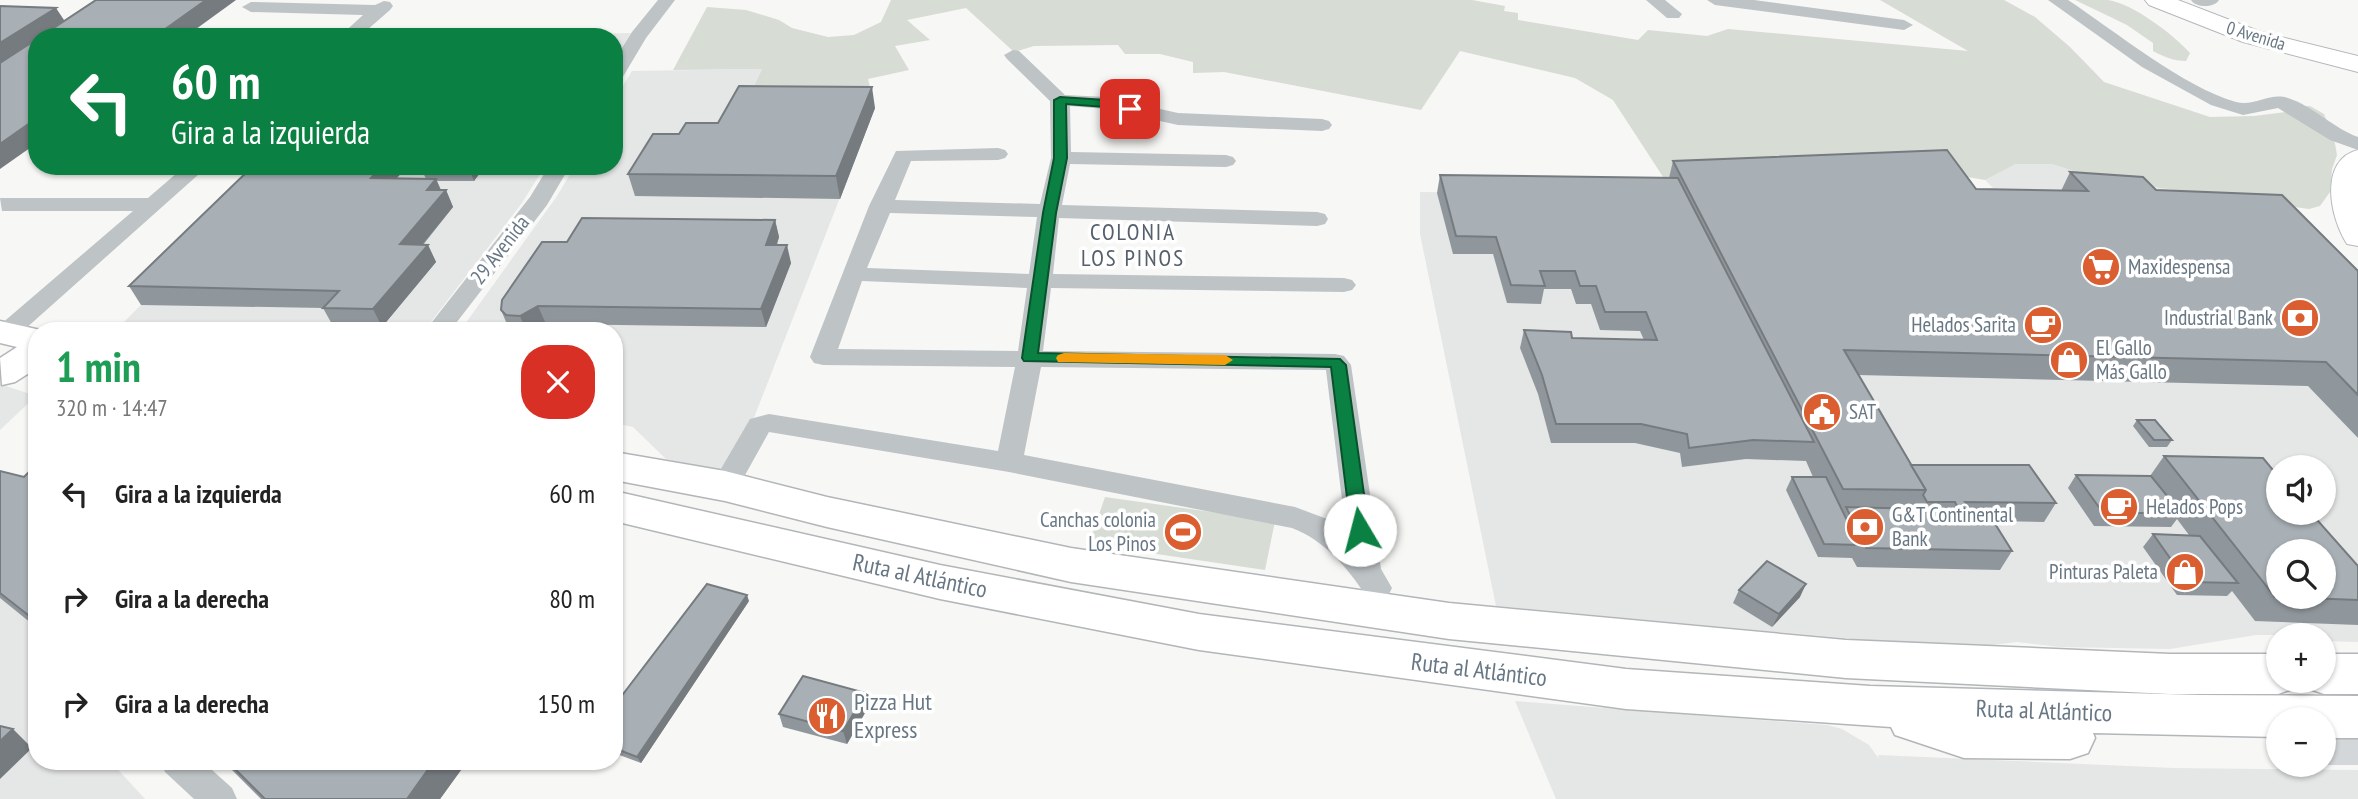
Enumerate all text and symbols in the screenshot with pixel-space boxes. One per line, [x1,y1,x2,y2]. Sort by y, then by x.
street label: 0 Avenida [2224,16,2288,55]
text: 60 m [171,49,260,113]
icon: left [56,56,147,147]
pin [1100,79,1160,139]
icon: arrive [1111,90,1149,128]
text: Gira a la izquierda [171,111,370,153]
street label: 29 Avenida [464,210,535,290]
district label: COLONIA LOS PINOS [1081,217,1185,272]
supermarket icon: Maxidespensa [2080,246,2122,288]
place label: Maxidespensa [2128,253,2230,280]
bank icon: Industrial Bank [2279,297,2321,339]
cafe icon: Helados Sarita [2022,304,2064,346]
place label: Industrial Bank [2164,304,2273,331]
place label: Helados Sarita [1911,311,2016,338]
place label: El Gallo Más Gallo [2096,334,2167,385]
text: 1 min [56,339,141,394]
shop icon: El Gallo Más Gallo [2048,339,2090,381]
button: close [521,345,595,419]
public building icon: SAT [1801,391,1843,433]
text: 320 m · 14:47 [56,393,168,422]
place label: SAT [1849,398,1877,425]
map controls [2266,455,2336,777]
button: sound [2266,455,2336,525]
icon: left [56,475,94,513]
text: Gira a la izquierda [115,477,282,510]
text: 60 m [549,477,595,510]
cafe icon: Helados Pops [2098,486,2140,528]
position arrow [1323,493,1397,567]
place label: Helados Pops [2146,493,2243,520]
place label: G&T Continental Bank [1892,501,2013,552]
place label: Canchas colonia Los Pinos [1040,506,1156,557]
bank icon: G&T Continental Bank [1844,506,1886,548]
sports icon: Canchas colonia Los Pinos [1162,511,1204,553]
button: search [2266,539,2336,609]
street label: Ruta al Atlántico [850,546,990,605]
shop icon: Pinturas Paleta [2164,551,2206,593]
place label: Pinturas Paleta [2049,558,2158,585]
icon: right [56,580,94,618]
text: Gira a la derecha [115,582,269,615]
text: 80 m [549,582,595,615]
button: + [2266,623,2336,693]
street label: Ruta al Atlántico [1409,646,1549,693]
icon: right [56,685,94,723]
place label: Pizza Hut Express [854,686,932,745]
text: Gira a la derecha [115,687,269,720]
text: 150 m [537,687,595,720]
street label: Ruta al Atlántico [1975,693,2113,728]
restaurant icon: Pizza Hut Express [806,695,848,737]
button: − [2266,707,2336,777]

